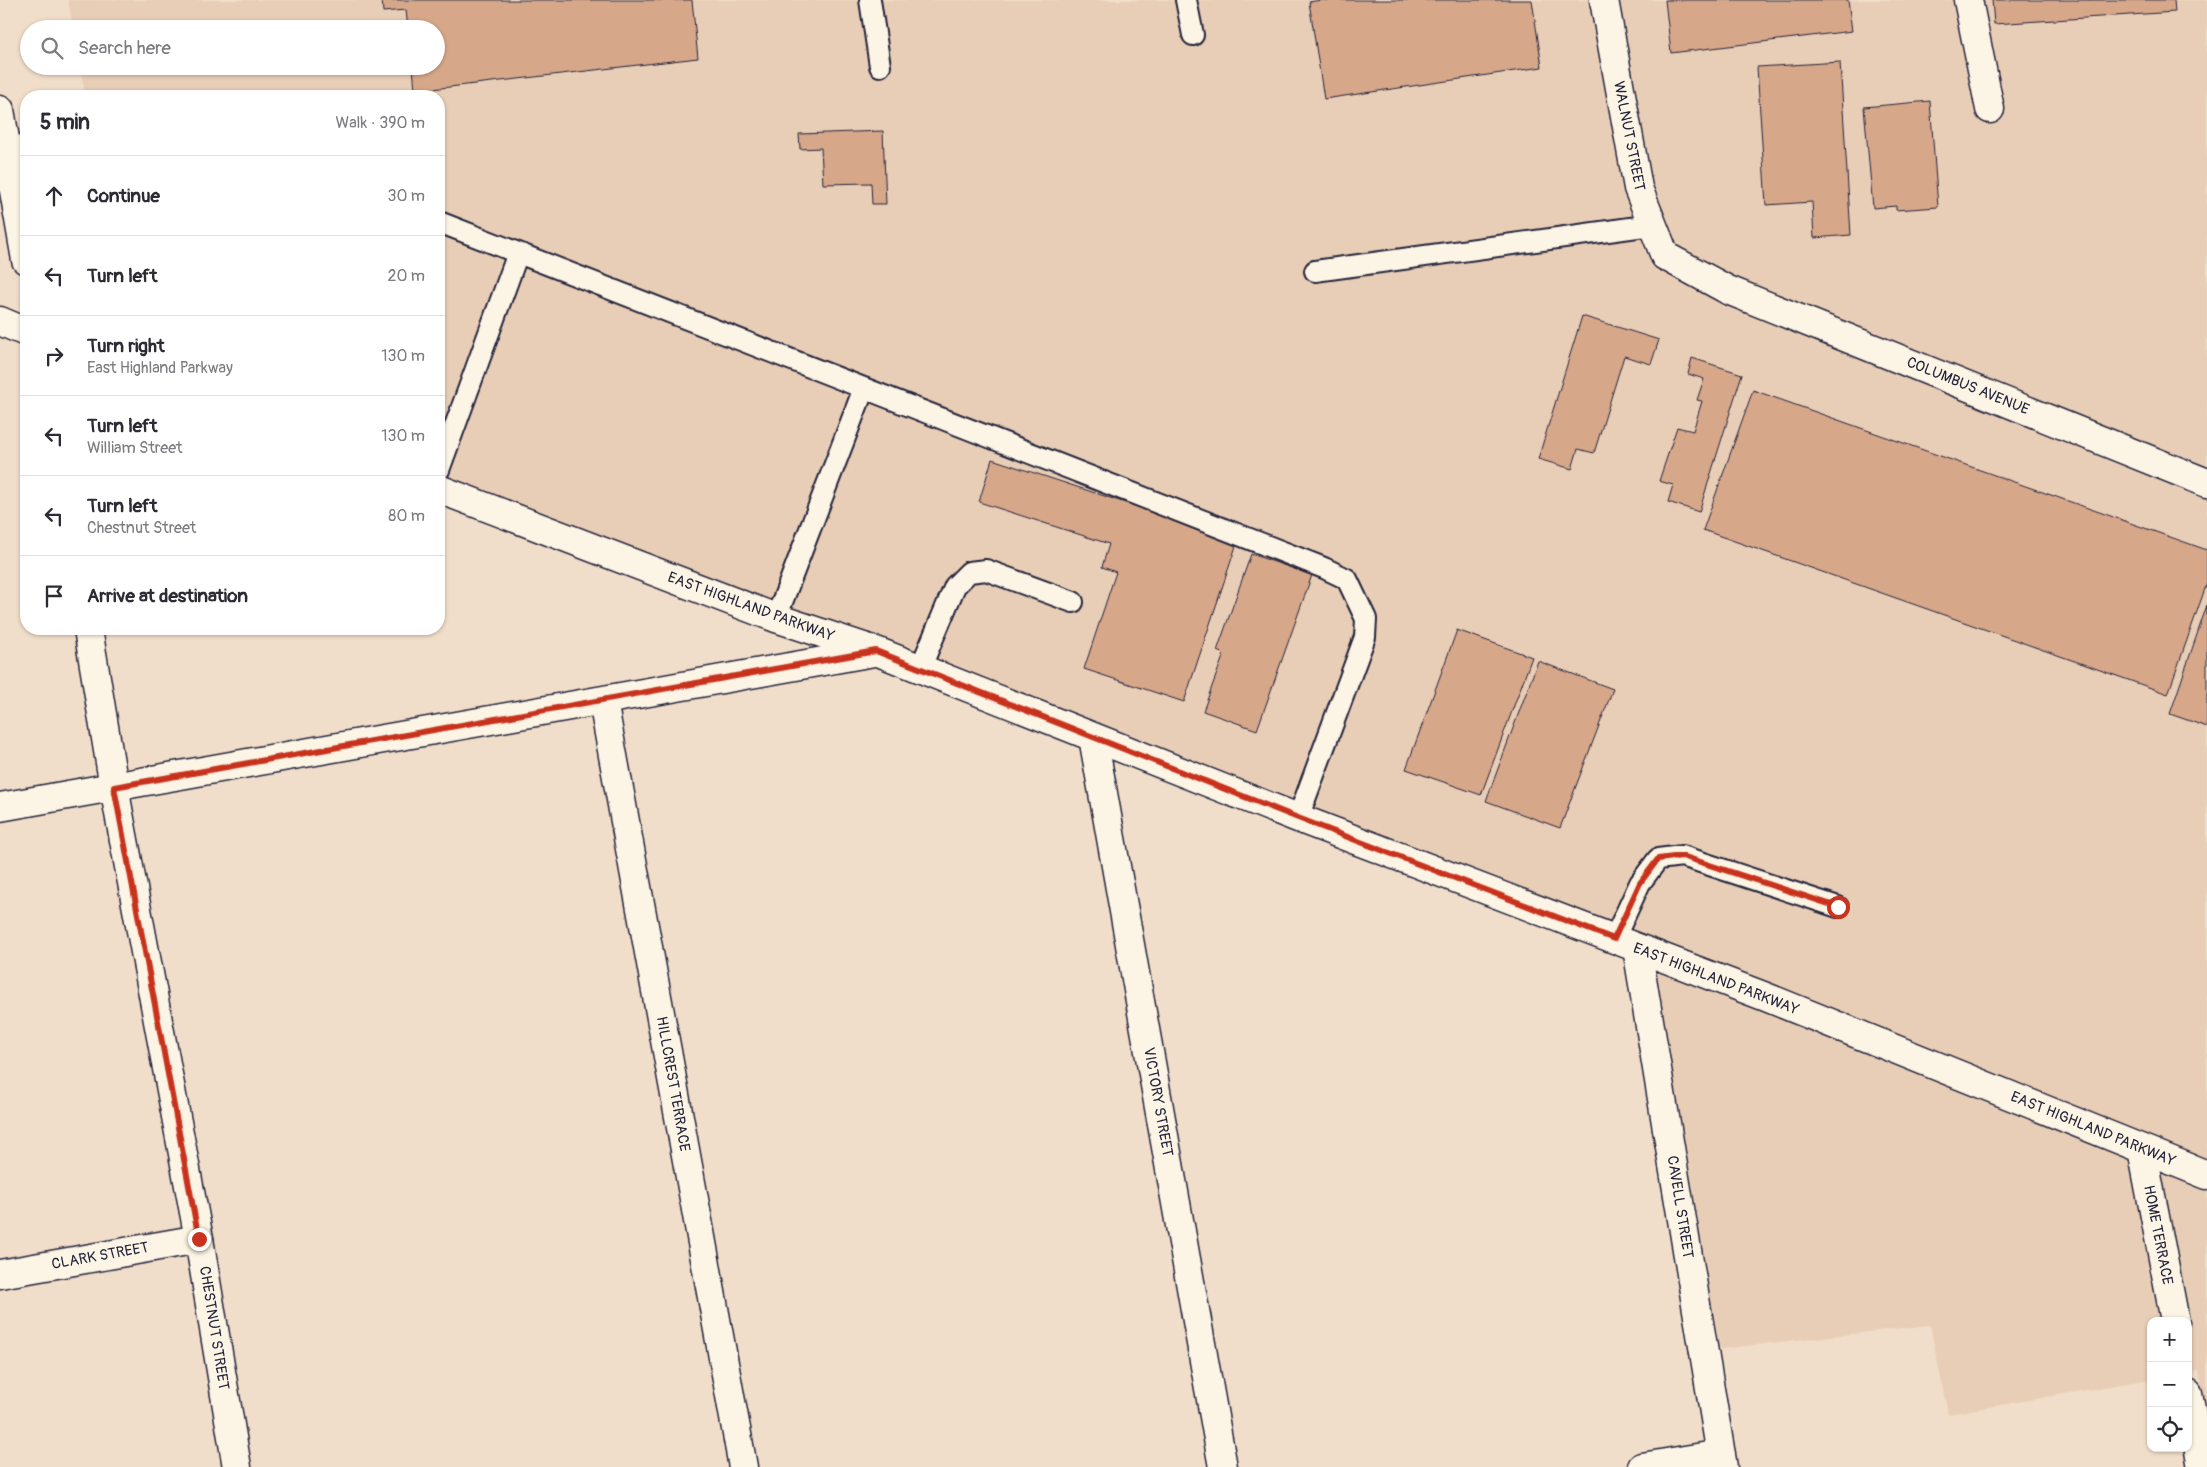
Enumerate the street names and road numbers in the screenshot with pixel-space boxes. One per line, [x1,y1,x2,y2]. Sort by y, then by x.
street label: WALNUT STREET [1609,79,1649,193]
street label: COLUMBUS AVENUE [1904,353,2032,419]
street label: EAST HIGHLAND PARKWAY [665,568,837,646]
street label: EAST HIGHLAND PARKWAY [1630,939,1802,1020]
street label: HILLCREST TERRACE [652,1015,694,1153]
street label: VICTORY STREET [1139,1046,1177,1158]
street label: EAST HIGHLAND PARKWAY [2008,1087,2178,1171]
street label: CAVELL STREET [1663,1154,1697,1260]
street label: HOME TERRACE [2139,1184,2177,1287]
street label: CLARK STREET [50,1238,150,1274]
street label: CHESTNUT STREET [195,1265,233,1391]

